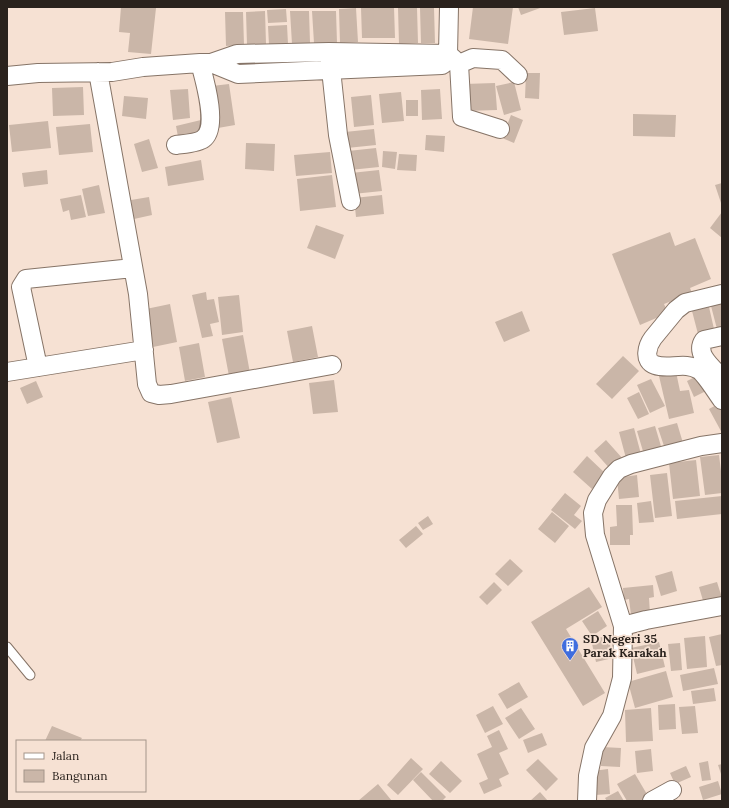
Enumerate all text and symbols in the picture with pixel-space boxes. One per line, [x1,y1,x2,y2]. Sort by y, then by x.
place label: SD Negeri 35 Parak Karakah [583,631,667,660]
building icon: SD Negeri 35 Parak Karakah [560,636,580,661]
legend [16,740,146,792]
text: Jalan [51,748,79,763]
text: Bangunan [52,768,108,783]

